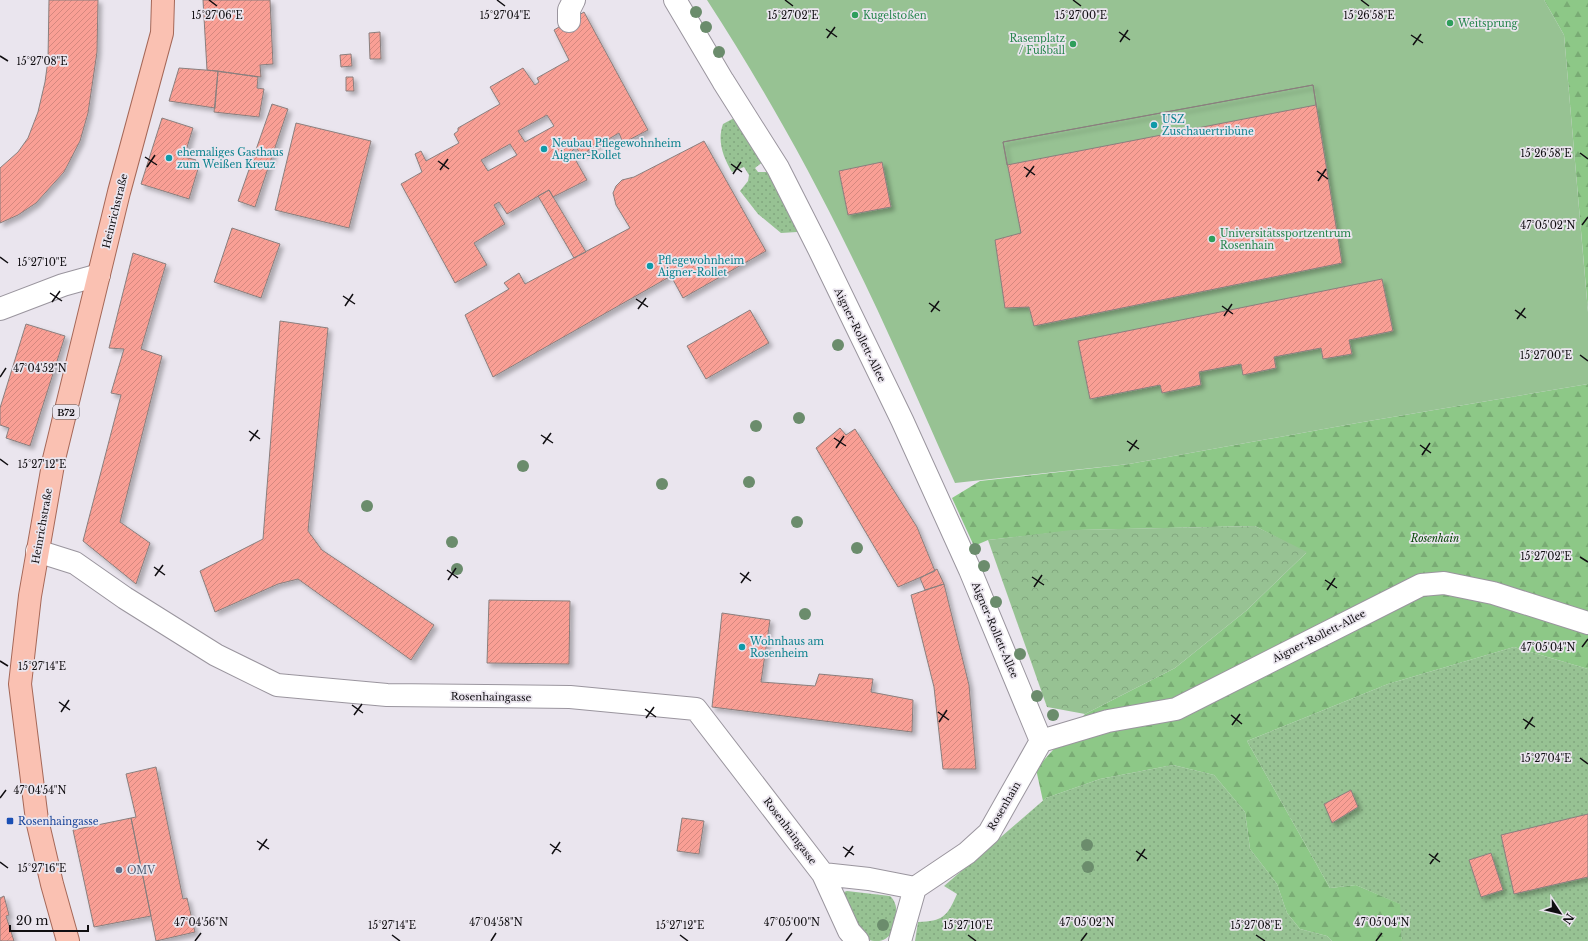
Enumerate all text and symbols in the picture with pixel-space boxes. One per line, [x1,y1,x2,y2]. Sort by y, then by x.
text: 15°27'06"E [191,9,243,22]
text: 15°27'04"E [480,9,530,22]
text: 15°27'02"E [767,9,819,22]
place label: Kugelstoßen [863,9,927,22]
text: 15°27'00"E [1055,9,1107,22]
text: 15°26'58"E [1344,9,1394,22]
marker: Kugelstoßen [850,10,860,20]
place label: Weitsprung [1457,17,1519,30]
marker: Weitsprung [1445,18,1455,28]
place label: Rasenplatz / Fußball [1009,32,1065,57]
marker: Rasenplatz / Fußball [1068,39,1078,49]
text: 15°27'08"E [16,55,68,68]
place label: USZ Zuschauertribüne [1162,113,1254,138]
marker: USZ Zuschauertribüne [1149,120,1159,130]
place label: Neubau Pflegewohnheim Aigner-Rollet [551,137,681,162]
marker: Neubau Pflegewohnheim Aigner-Rollet [539,144,549,154]
place label: ehemaliges Gasthaus zum Weißen Kreuz [177,146,284,171]
text: 15°26'58"E [1521,147,1571,160]
marker: ehemaliges Gasthaus zum Weißen Kreuz [164,153,174,163]
street label: Heinrichstraße [99,172,131,250]
text: 47°05'02"N [1520,219,1576,232]
place label: Universitätssportzentrum Rosenhain [1220,227,1351,252]
marker: Universitätssportzentrum Rosenhain [1207,234,1217,244]
place label: Pflegewohnheim Aigner-Rollet [657,254,745,279]
text: 15°27'10"E [17,256,67,269]
marker: Pflegewohnheim Aigner-Rollet [645,261,655,271]
street label: Aigner-Rollett-Allee [831,285,889,384]
text: 15°27'00"E [1520,349,1572,362]
text: 47°04'52"N [13,362,67,375]
road number: B72 [53,405,79,419]
text: 15°27'12"E [18,458,66,471]
street label: Heinrichstraße [29,487,55,565]
park label: Rosenhain [1410,532,1459,545]
text: 15°27'02"E [1520,550,1572,563]
street label: Aigner-Rollett-Allee [969,579,1021,680]
street label: Aigner-Rollett-Allee [1269,607,1368,666]
place label: Wohnhaus am Rosenheim [749,635,824,660]
text: 47°05'04"N [1521,641,1575,654]
marker: Wohnhaus am Rosenheim [737,642,747,652]
text: 15°27'14"E [18,660,66,673]
street label: Rosenhaingasse [451,690,532,704]
text: 15°27'04"E [1521,752,1571,765]
street label: Rosenhain [985,779,1023,833]
text: 47°04'54"N [13,784,67,797]
street label: Rosenhaingasse [761,795,820,867]
place label: Rosenhaingasse [18,815,99,828]
marker: Rosenhaingasse [5,816,15,826]
text: 15°27'16"E [18,862,66,875]
place label: OMV [127,864,155,877]
marker: OMV [114,865,124,875]
north arrow [1540,893,1580,933]
scale bar [10,907,88,933]
text: N [1559,910,1577,928]
text: 20 m [16,913,48,928]
text: 47°04'56"N [174,916,228,929]
text: 47°04'58"N [469,916,523,929]
text: 47°05'00"N [764,916,820,929]
text: 47°05'02"N [1059,916,1115,929]
text: 47°05'04"N [1355,916,1409,929]
text: 15°27'14"E [368,919,416,932]
text: 15°27'12"E [656,919,704,932]
text: 15°27'10"E [943,919,993,932]
text: 15°27'08"E [1230,919,1282,932]

